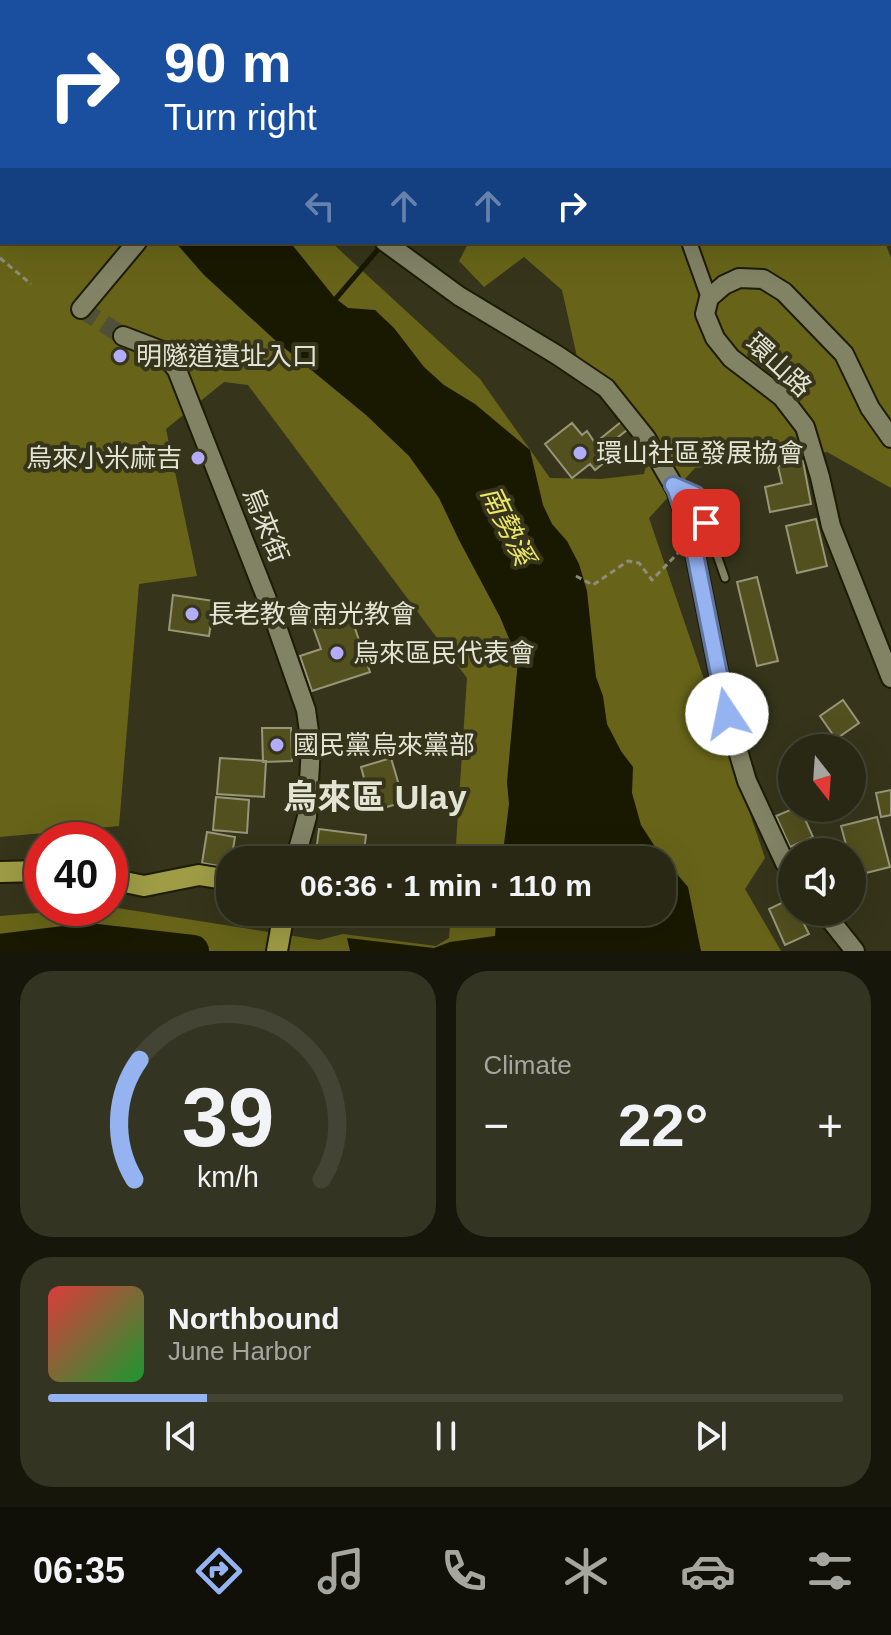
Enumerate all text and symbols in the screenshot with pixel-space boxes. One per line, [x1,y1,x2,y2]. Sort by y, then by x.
text: 90 m [164,31,292,94]
icon: right [32,32,136,136]
text: Turn right [164,97,317,138]
icon: left [298,184,342,228]
icon: ahead [382,184,426,228]
icon: ahead [466,184,510,228]
icon: right [550,184,594,228]
street label: 環山路 [740,327,818,403]
place label: 明隧道遺址入口 [136,341,318,371]
marker: 明隧道遺址入口 [111,347,129,365]
place label: 環山社區發展協會 [596,438,804,468]
place label: 烏來小米麻吉 [26,443,182,473]
marker: 環山社區發展協會 [571,444,589,462]
marker: 烏來小米麻吉 [189,449,207,467]
water label: 南勢溪 [475,481,542,573]
street label: 烏來街 [237,483,295,567]
pin [672,489,740,557]
icon: arrive [684,501,728,545]
place label: 長老教會南光教會 [208,599,416,629]
marker: 長老教會南光教會 [183,605,201,623]
place label: 烏來區民代表會 [353,638,535,668]
marker: 烏來區民代表會 [328,644,346,662]
position arrow [685,672,769,756]
place label: 國民黨烏來黨部 [293,730,475,760]
north arrow [778,734,866,822]
map controls [778,734,866,926]
marker: 國民黨烏來黨部 [268,736,286,754]
district label: 烏來區 Ulay [283,778,467,816]
speed limit sign: 40 [24,822,128,926]
button: sound [778,838,866,926]
text: 06:36 · 1 min · 110 m [300,869,592,902]
text: Climate [484,1050,572,1080]
text: 39 [181,1071,274,1164]
text: 22° [618,1092,709,1159]
text: − [484,1101,509,1150]
text: + [817,1101,843,1150]
text: km/h [197,1161,259,1193]
text: Northbound [168,1302,340,1335]
text: June Harbor [168,1336,311,1366]
icon: previous [159,1414,203,1458]
icon: pause [424,1414,468,1458]
icon: next [689,1414,733,1458]
icon: directions [191,1543,247,1599]
icon: music [313,1543,369,1599]
icon: phone [436,1543,492,1599]
icon: climate [558,1543,614,1599]
icon: car [680,1543,736,1599]
icon: filters [802,1543,858,1599]
text: 06:35 [33,1550,125,1591]

